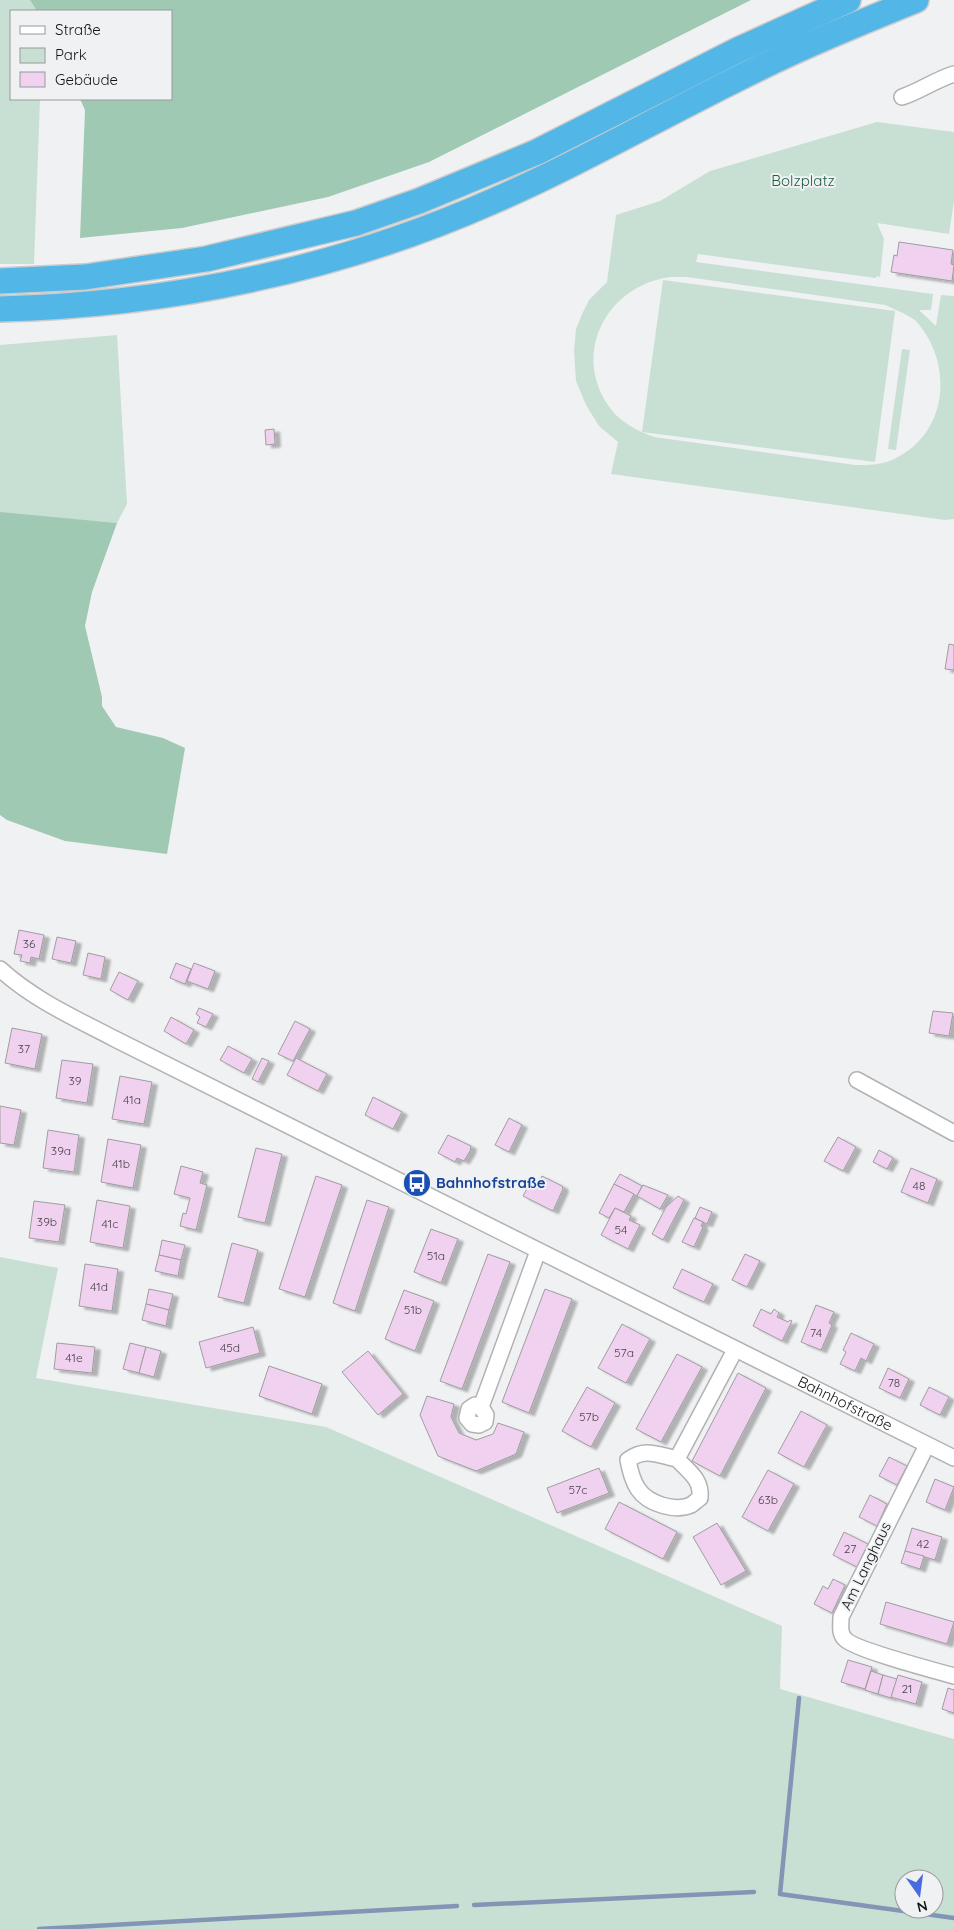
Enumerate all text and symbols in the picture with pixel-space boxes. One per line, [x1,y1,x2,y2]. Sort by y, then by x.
legend [10,10,172,100]
text: Straße [55,20,101,39]
text: Park [55,45,87,64]
text: Gebäude [55,70,118,89]
park label: Bolzplatz [771,171,835,190]
house number: 36 [23,936,36,951]
house number: 37 [18,1041,30,1056]
house number: 39 [69,1073,82,1088]
house number: 41a [123,1092,141,1107]
house number: 39a [51,1143,71,1158]
house number: 41b [112,1156,130,1171]
bus stop icon: Bahnhofstraße [402,1168,432,1198]
place label: Bahnhofstraße [436,1173,546,1192]
house number: 48 [913,1178,925,1193]
house number: 39b [37,1214,57,1229]
house number: 41c [102,1216,118,1231]
house number: 54 [615,1222,627,1237]
house number: 51a [427,1248,445,1263]
house number: 41d [90,1279,108,1294]
house number: 51b [404,1302,422,1317]
house number: 74 [810,1325,822,1340]
house number: 45d [220,1340,240,1355]
house number: 57a [614,1345,634,1360]
house number: 41e [65,1350,83,1365]
street label: Bahnhofstraße [795,1371,896,1435]
house number: 78 [888,1375,900,1390]
house number: 57b [579,1409,599,1424]
house number: 57c [569,1482,587,1497]
house number: 63b [758,1492,778,1507]
street label: Am Langhaus [836,1519,895,1613]
house number: 42 [917,1536,930,1551]
house number: 27 [844,1541,856,1556]
house number: 21 [901,1681,913,1696]
north arrow [894,1869,944,1919]
text: N [915,1897,929,1917]

